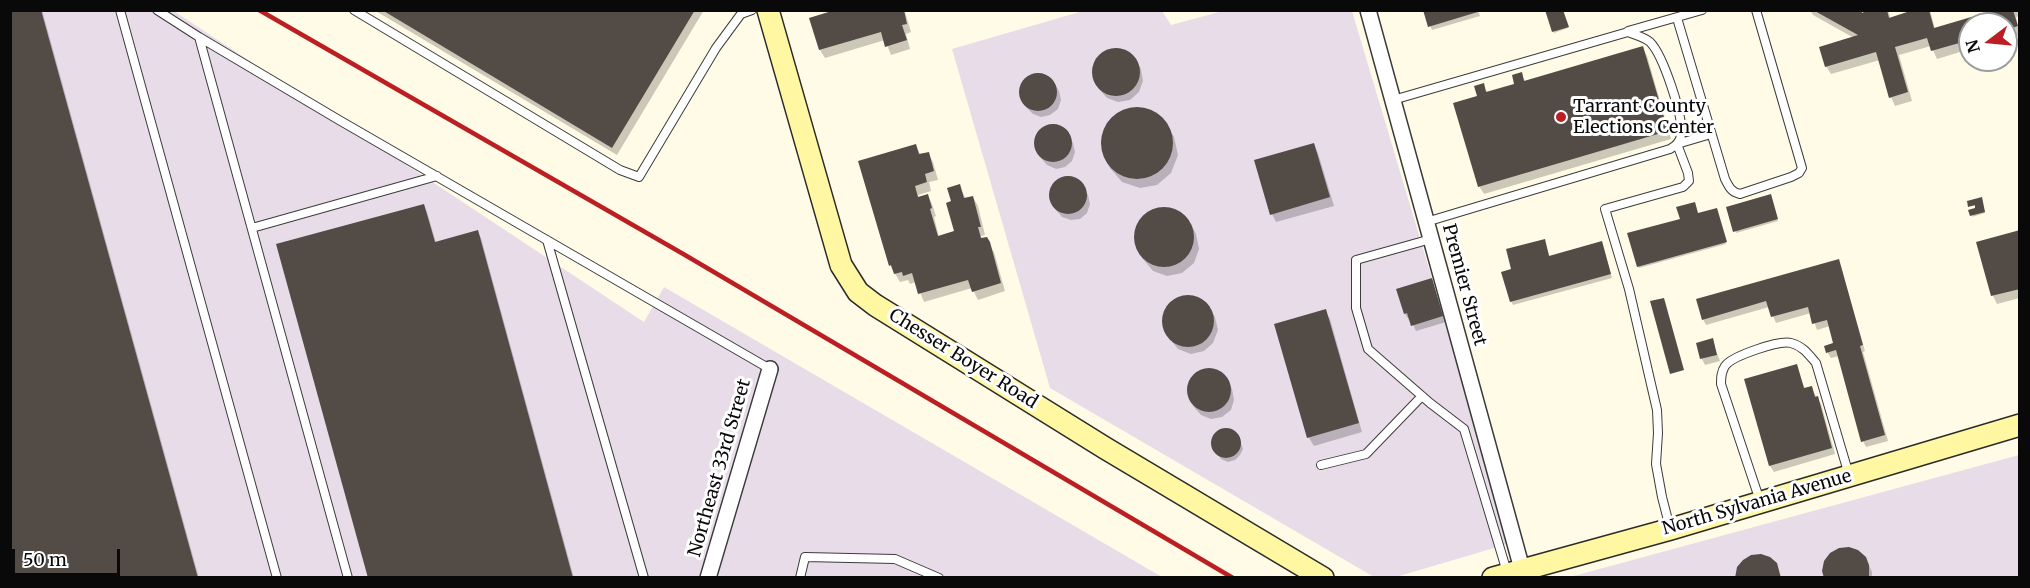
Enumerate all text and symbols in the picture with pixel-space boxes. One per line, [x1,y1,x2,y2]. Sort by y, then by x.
north arrow [1958,12,2018,72]
text: N [1961,38,1984,55]
place label: Tarrant County Elections Center [1573,96,1714,138]
marker: Tarrant County Elections Center [1554,110,1568,124]
street label: Premier Street [1437,222,1491,348]
street label: Chesser Boyer Road [885,304,1041,414]
street label: Northeast 33rd Street [684,377,756,559]
street label: North Sylvania Avenue [1660,466,1854,540]
scale bar [15,537,123,575]
text: 50 m [23,548,67,571]

